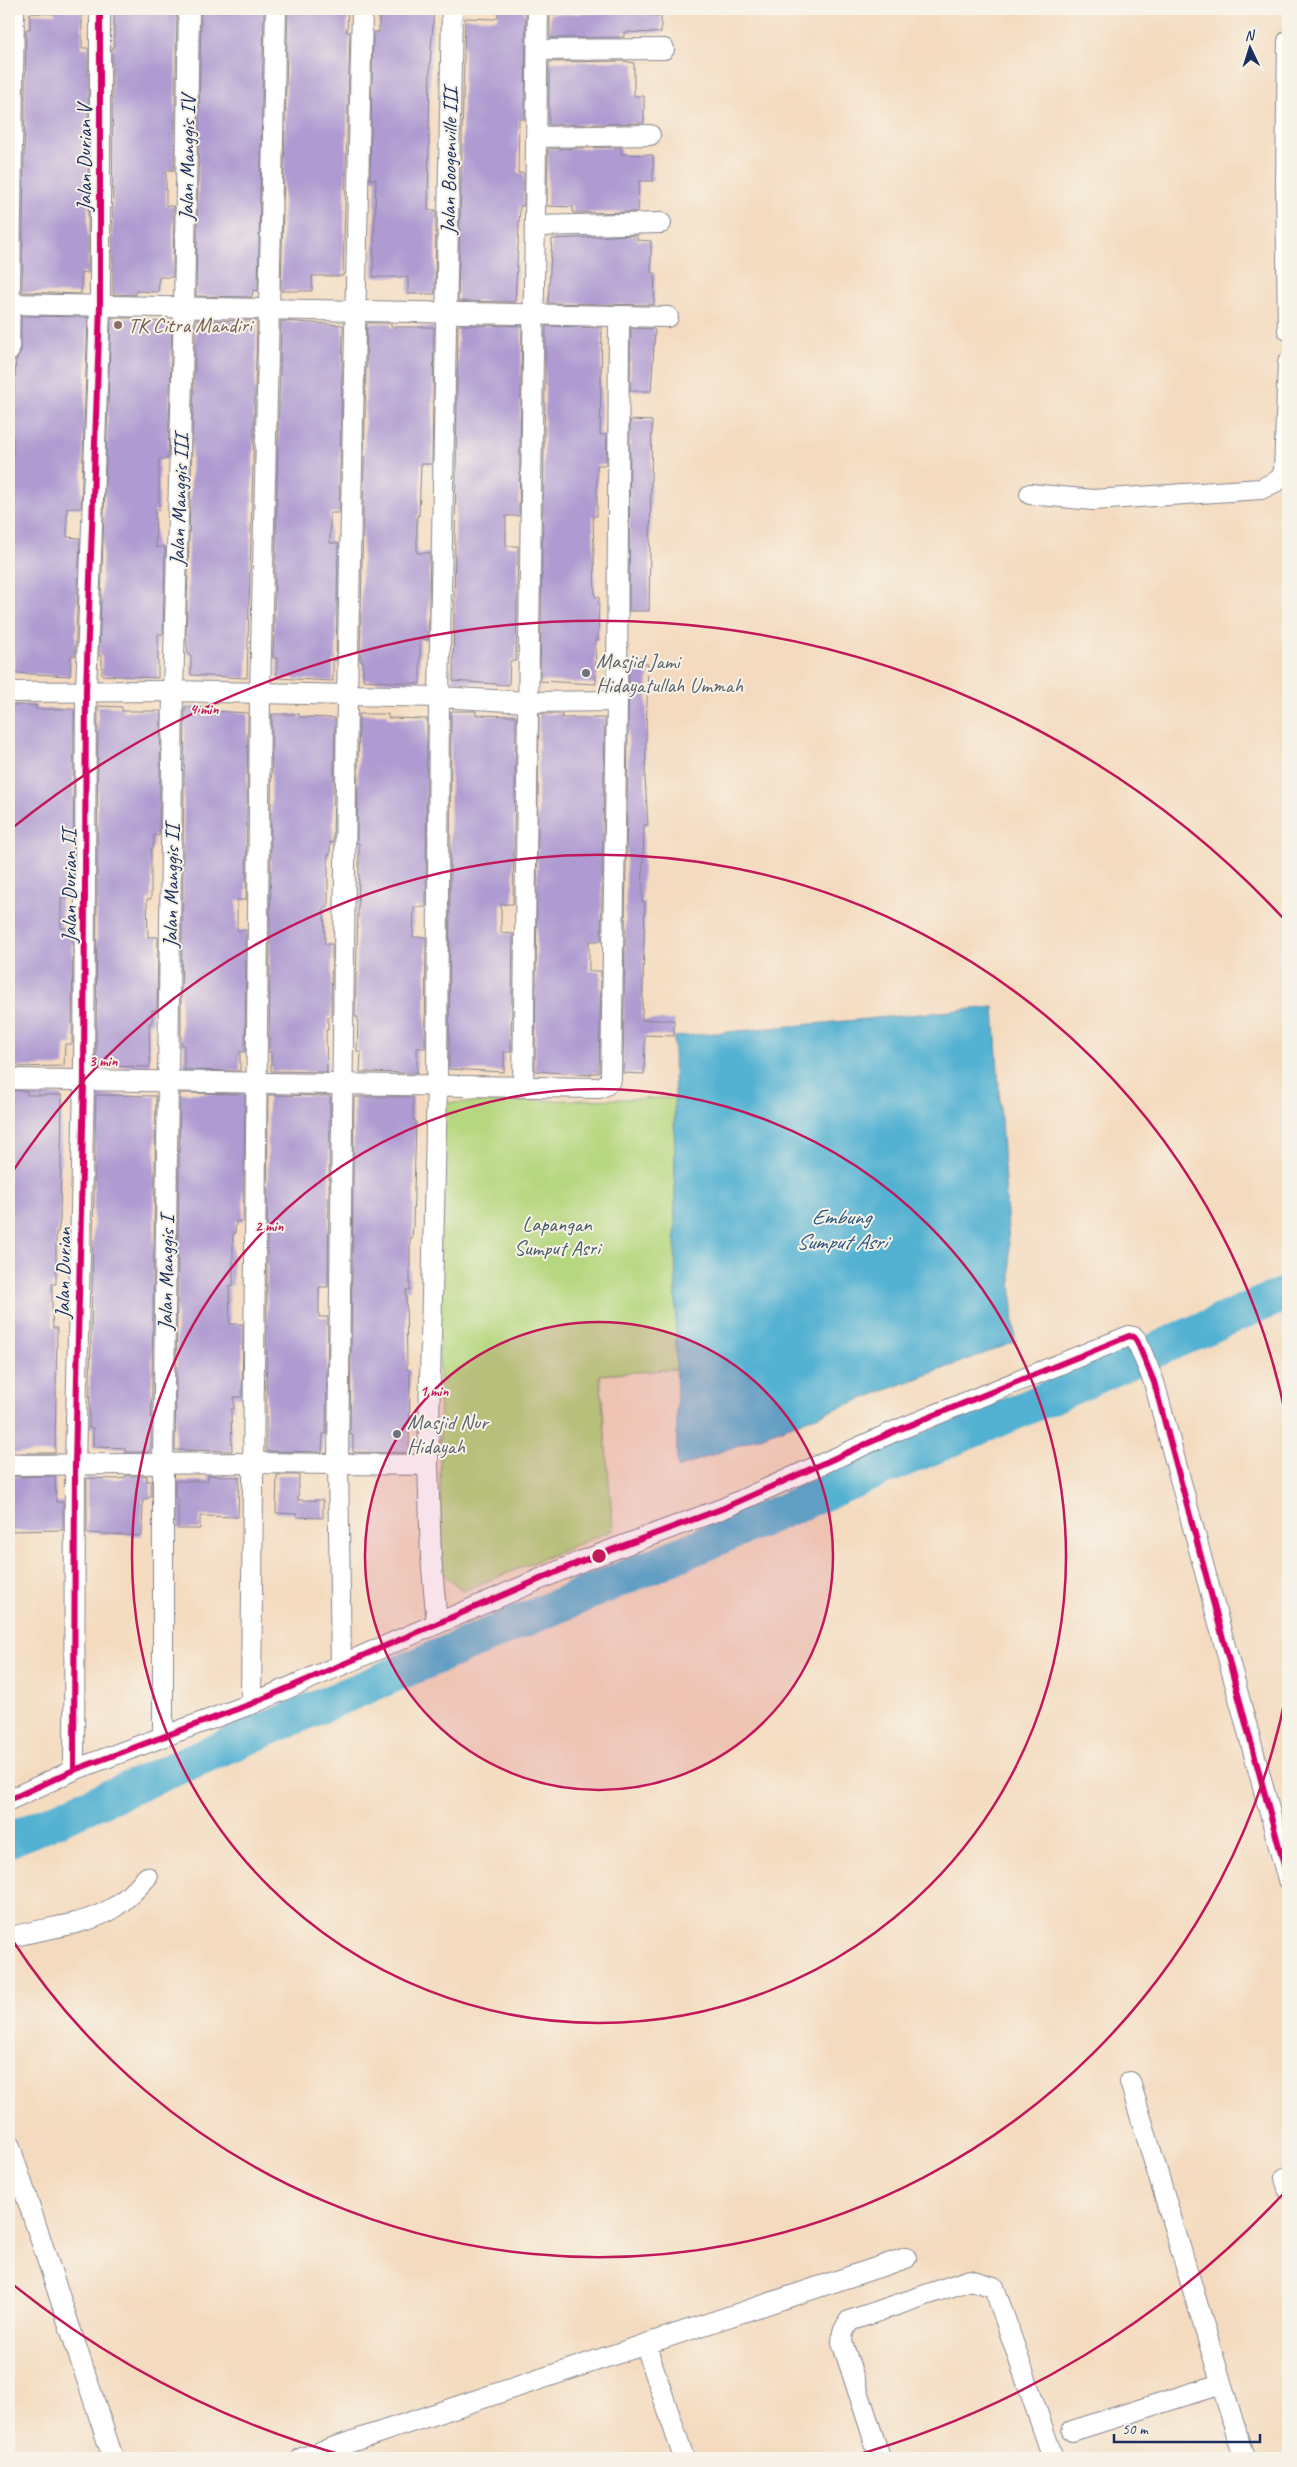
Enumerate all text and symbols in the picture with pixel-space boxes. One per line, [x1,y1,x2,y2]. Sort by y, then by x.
north arrow [1224,22,1274,72]
text: N [1244,27,1256,44]
street label: Jalan Boogenville III [435,83,463,236]
street label: Jalan Manggis IV [173,91,201,222]
street label: Jalan Durian V [71,101,97,212]
place label: TK Citra Mandiri [128,312,255,338]
marker: TK Citra Mandiri [112,319,124,331]
street label: Jalan Manggis III [164,429,194,567]
place label: Masjid Jami Hidayatullah Ummah [596,648,743,698]
marker: Masjid Jami Hidayatullah Ummah [580,667,592,679]
text: 4 min [190,700,219,719]
street label: Jalan Manggis II [157,819,185,949]
street label: Jalan Durian II [56,825,82,944]
text: 3 min [89,1052,118,1071]
water label: Embung Sumput Asri [796,1203,892,1256]
street label: Jalan Manggis I [152,1211,180,1331]
park label: Lapangan Sumput Asri [514,1211,603,1261]
text: 2 min [255,1217,284,1236]
street label: Jalan Durian [49,1227,77,1320]
text: 1 min [420,1382,449,1401]
place label: Masjid Nur Hidayah [407,1409,490,1459]
marker: Masjid Nur Hidayah [391,1428,403,1440]
centre of rings [590,1547,608,1565]
scale bar [1114,2412,1261,2444]
text: 50 m [1122,2420,1149,2439]

